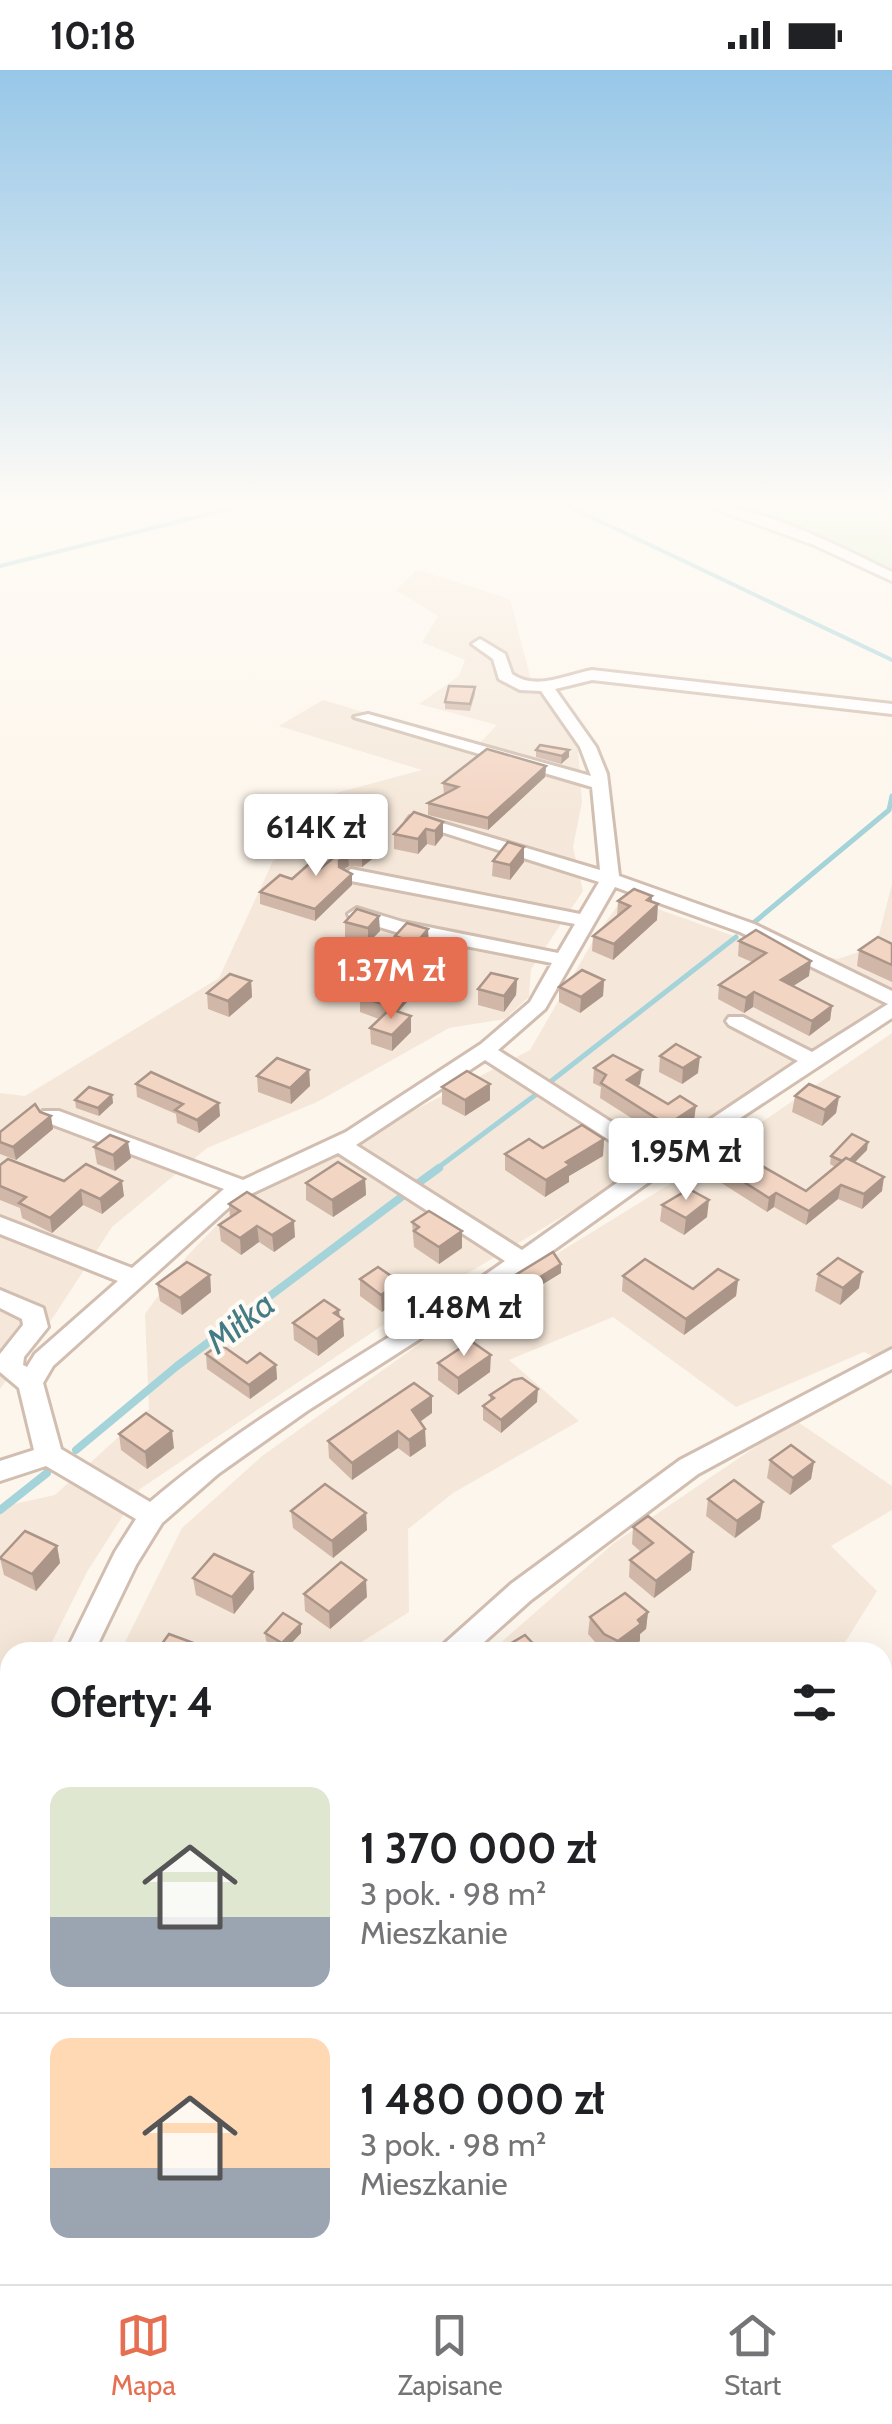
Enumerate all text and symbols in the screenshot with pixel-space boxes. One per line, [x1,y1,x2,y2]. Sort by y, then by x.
text: 10:18 [50,12,136,59]
pin: 614K zł [224,794,408,879]
text: 614K zł [266,807,366,846]
pin: 1.37M zł [288,937,494,1022]
text: 1.37M zł [336,950,446,989]
pin: 1.95M zł [583,1118,789,1203]
text: 1.95M zł [631,1131,741,1170]
pin: 1.48M zł [361,1274,567,1359]
water label: Miłka [196,1282,283,1363]
text: 1.48M zł [406,1287,522,1326]
icon: filters [787,1675,842,1730]
text: Oferty: 4 [50,1676,213,1728]
text: 1 370 000 zł [360,1822,597,1874]
icon: home [130,1827,250,1947]
text: 3 pok. · 98 m² [360,1874,546,1913]
text: Mieszkanie [360,1913,508,1952]
text: 1 480 000 zł [360,2073,605,2125]
icon: home [130,2078,250,2198]
text: 3 pok. · 98 m² [360,2125,546,2164]
text: Mieszkanie [360,2164,508,2203]
tab: Mapa [111,2308,176,2402]
tab: Zapisane [397,2308,503,2402]
tab: Start [724,2308,781,2402]

